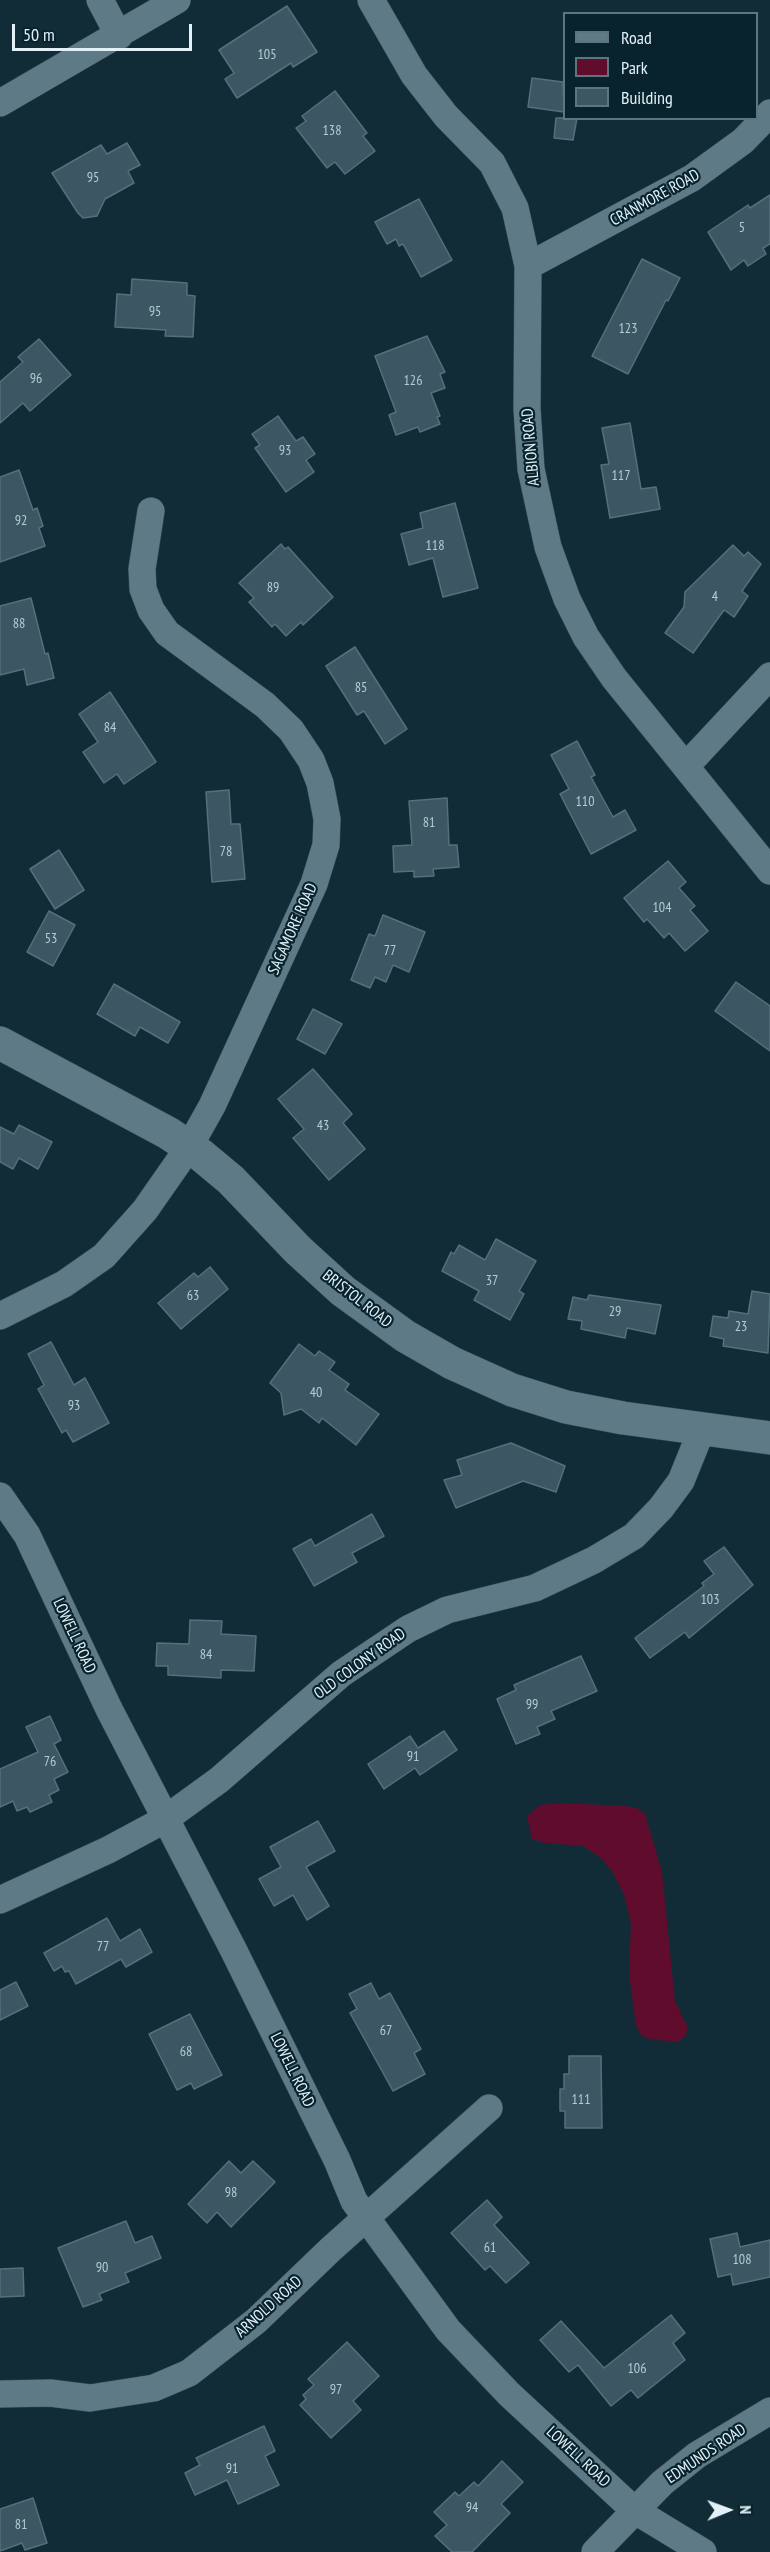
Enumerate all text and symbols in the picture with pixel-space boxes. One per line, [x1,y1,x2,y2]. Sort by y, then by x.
scale bar [15,12,195,50]
legend [563,12,758,120]
text: 50 m [23,23,55,46]
text: Road [621,26,652,49]
house number: 105 [258,47,276,63]
text: Park [621,56,648,79]
text: Building [621,86,673,109]
house number: 138 [323,123,341,139]
street label: CRANMORE ROAD [607,166,703,230]
house number: 95 [87,170,99,186]
house number: 5 [739,220,745,236]
house number: 95 [149,304,161,320]
house number: 123 [619,321,637,337]
house number: 96 [30,371,42,387]
house number: 126 [404,373,422,389]
street label: ALBION ROAD [518,407,544,487]
house number: 93 [279,443,291,459]
house number: 117 [612,468,630,484]
house number: 92 [15,513,27,529]
house number: 118 [426,538,444,554]
house number: 89 [267,580,279,596]
house number: 4 [712,589,718,605]
house number: 88 [13,616,25,632]
house number: 85 [355,680,367,696]
house number: 84 [104,720,116,736]
house number: 110 [576,794,594,810]
house number: 81 [423,815,435,831]
house number: 78 [220,844,232,860]
street label: SAGAMORE ROAD [264,880,322,978]
house number: 104 [653,900,671,916]
house number: 53 [45,931,57,947]
house number: 77 [384,943,396,959]
house number: 43 [317,1118,329,1134]
street label: BRISTOL ROAD [318,1266,396,1332]
house number: 37 [486,1273,498,1289]
house number: 63 [187,1288,199,1304]
house number: 29 [609,1304,621,1320]
house number: 23 [735,1319,747,1335]
house number: 40 [310,1385,322,1401]
house number: 93 [68,1398,80,1414]
house number: 103 [701,1592,719,1608]
street label: LOWELL ROAD [48,1596,100,1676]
street label: OLD COLONY ROAD [311,1624,409,1704]
house number: 84 [200,1647,212,1663]
house number: 99 [526,1697,538,1713]
house number: 91 [407,1749,419,1765]
house number: 76 [44,1754,56,1770]
house number: 77 [97,1939,109,1955]
house number: 67 [380,2023,392,2039]
street label: LOWELL ROAD [266,2030,318,2110]
house number: 68 [180,2044,192,2060]
house number: 111 [572,2092,590,2108]
house number: 98 [225,2185,237,2201]
house number: 61 [484,2240,496,2256]
house number: 108 [733,2252,751,2268]
house number: 90 [96,2260,108,2276]
street label: ARNOLD ROAD [232,2272,306,2342]
house number: 106 [628,2361,646,2377]
house number: 97 [330,2382,342,2398]
street label: EDMUNDS ROAD [662,2420,750,2488]
street label: LOWELL ROAD [542,2423,614,2491]
house number: 91 [226,2461,238,2477]
north arrow [698,2480,758,2540]
house number: 94 [466,2500,478,2516]
text: N [736,2505,756,2514]
house number: 81 [15,2517,27,2533]

